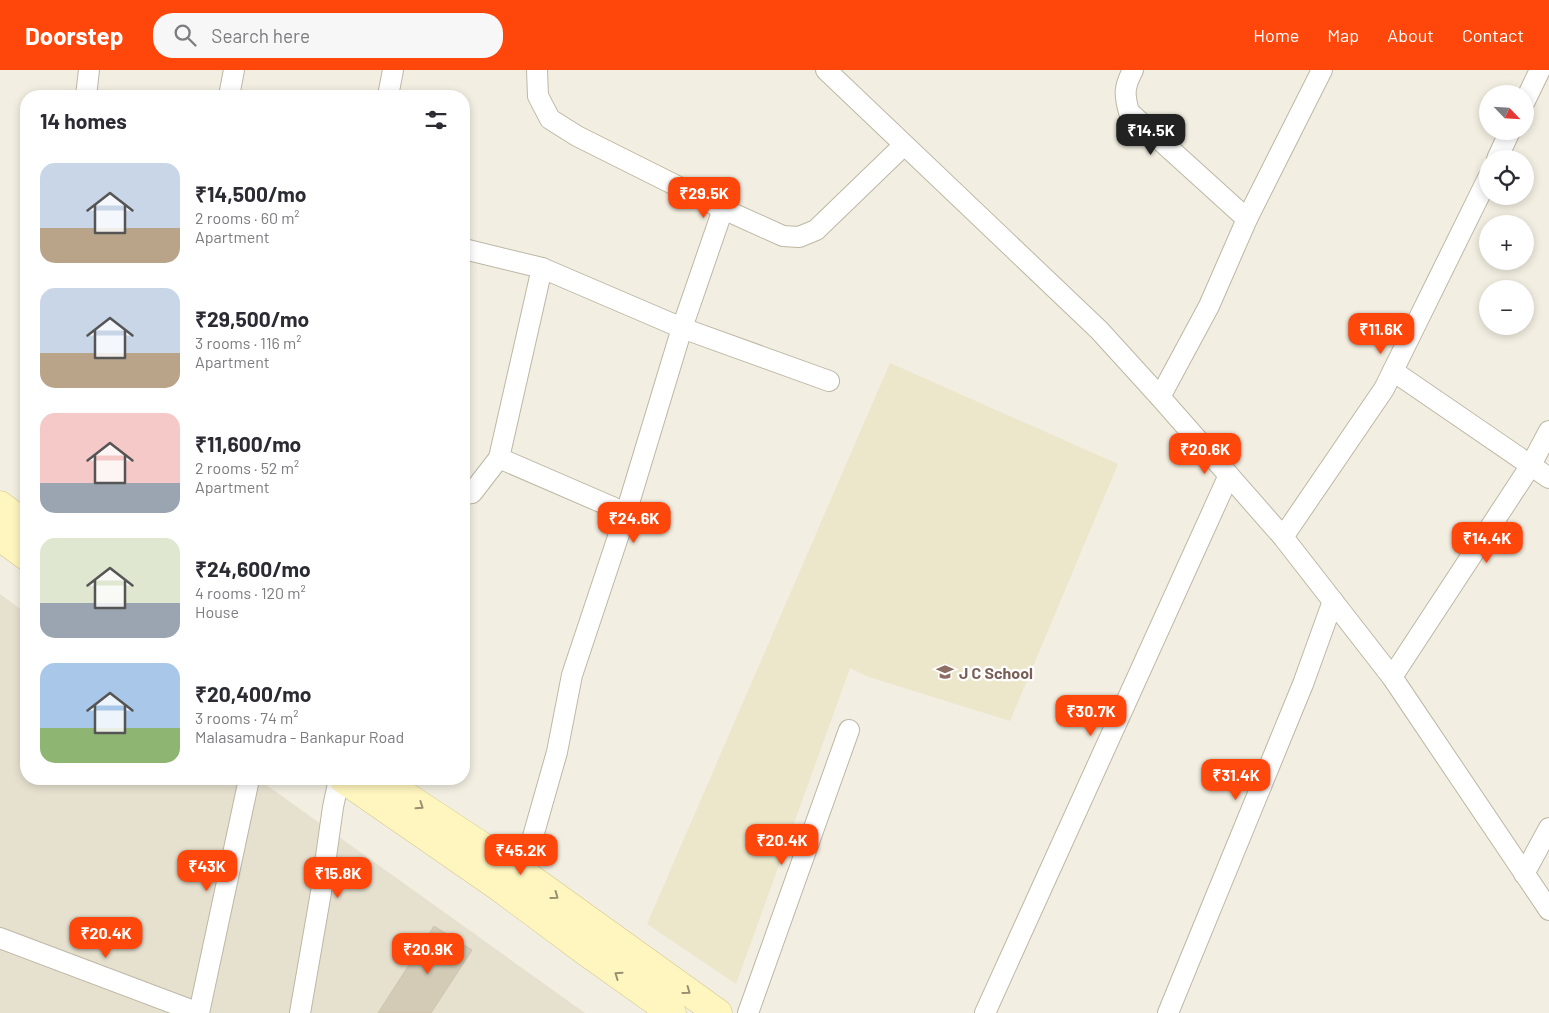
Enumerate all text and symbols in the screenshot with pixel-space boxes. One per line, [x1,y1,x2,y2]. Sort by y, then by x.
search box [153,13,503,58]
text: Doorstep [25,21,123,50]
icon: search [171,21,199,49]
text: Search here [211,24,310,47]
text: Home [1253,24,1299,46]
text: Map [1327,24,1359,46]
text: About [1387,24,1434,46]
text: Contact [1462,24,1524,46]
north arrow [1479,85,1534,140]
map controls [1479,85,1534,335]
icon: filters [422,106,450,134]
text: 14 homes [40,108,127,133]
pin: ₹14.5K [1110,114,1192,156]
text: ₹14.5K [1127,120,1175,139]
button: locate [1479,150,1534,205]
pin: ₹29.5K [663,176,745,219]
text: ₹14,500/mo [195,181,306,206]
icon: home [80,183,140,243]
text: ₹29.5K [679,183,729,202]
text: 2 rooms · 60 m² [195,208,300,227]
button: + [1479,215,1534,270]
text: Apartment [195,227,270,246]
button: − [1479,280,1534,335]
text: ₹29,500/mo [195,306,309,331]
icon: home [80,308,140,368]
pin: ₹11.6K [1340,312,1422,355]
text: ₹11.6K [1359,319,1403,338]
text: 3 rooms · 116 m² [195,333,301,352]
text: Apartment [195,352,270,371]
text: ₹11,600/mo [195,431,301,456]
pin: ₹20.6K [1164,432,1246,475]
icon: home [80,433,140,493]
text: ₹20.6K [1180,439,1230,458]
text: 2 rooms · 52 m² [195,458,299,477]
text: Apartment [195,477,270,496]
pin: ₹24.6K [593,502,675,544]
text: ₹24.6K [609,508,659,527]
pin: ₹14.4K [1446,522,1528,564]
text: ₹14.4K [1463,528,1511,547]
text: ₹24,600/mo [195,556,311,581]
icon: home [80,558,140,618]
text: 4 rooms · 120 m² [195,583,306,602]
text: House [195,602,239,621]
school or university icon: J C School [935,662,955,682]
place label: J C School [959,663,1033,682]
text: ₹20,400/mo [195,681,311,706]
icon: home [80,683,140,743]
pin: ₹30.7K [1050,694,1132,737]
text: ₹30.7K [1066,701,1116,720]
text: 3 rooms · 74 m² [195,708,298,727]
text: Malasamudra - Bankapur Road [195,727,404,746]
pin: ₹31.4K [1195,758,1277,801]
text: ₹31.4K [1212,765,1260,784]
one-way arrow [415,800,424,809]
pin: ₹20.4K [741,824,823,866]
text: ₹20.4K [756,830,808,849]
pin: ₹45.2K [480,834,562,876]
text: ₹45.2K [496,840,546,859]
pin: ₹43K [177,850,237,892]
text: ₹43K [188,856,226,875]
pin: ₹15.8K [297,856,379,899]
text: ₹15.8K [315,863,361,882]
one-way arrow [549,891,558,899]
pin: ₹20.4K [65,916,147,959]
text: ₹20.4K [80,923,132,942]
pin: ₹20.9K [387,932,469,975]
text: ₹20.9K [403,939,453,958]
one-way arrow [615,972,624,980]
one-way arrow [681,985,691,994]

